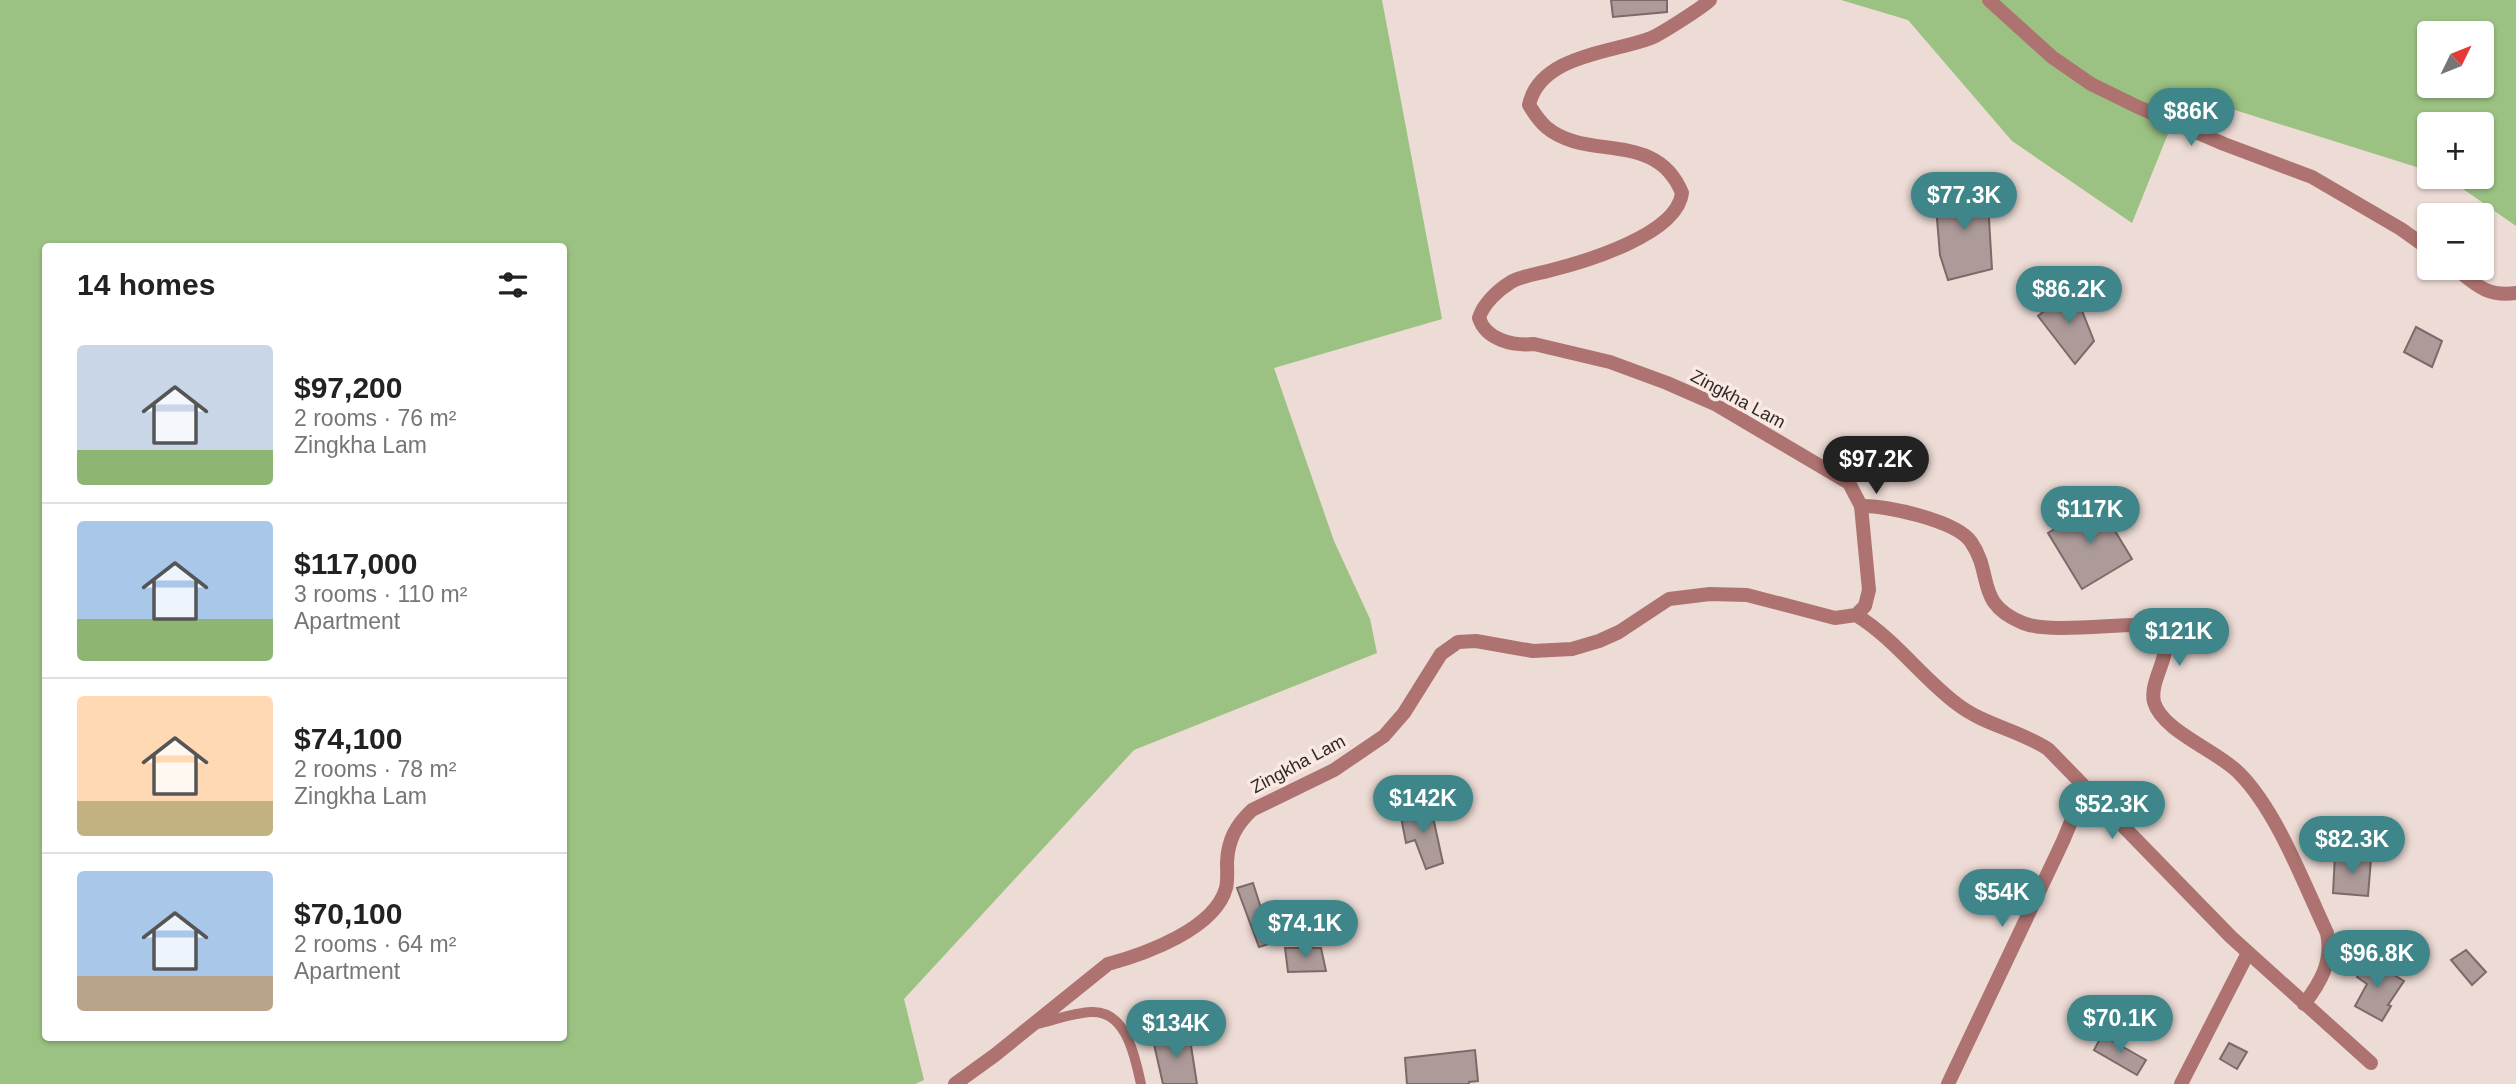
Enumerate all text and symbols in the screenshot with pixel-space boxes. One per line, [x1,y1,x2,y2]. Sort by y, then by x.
north arrow [2417,21,2494,98]
map controls [2417,21,2494,280]
pin: $86K [2150,88,2232,148]
text: $86K [2164,98,2218,124]
button: + [2417,112,2494,189]
pin: $77.3K [1907,173,2021,232]
text: $77.3K [1927,182,2001,208]
button: − [2417,203,2494,280]
icon: filters [494,266,532,304]
pin: $86.2K [2012,266,2126,326]
text: 14 homes [77,268,215,301]
text: $86.2K [2032,276,2106,302]
street label: Zingkha Lam [1687,366,1789,432]
text: $97,200 [294,371,402,404]
icon: home [133,373,217,457]
text: 2 rooms · 76 m² [294,405,456,431]
text: Zingkha Lam [294,432,427,458]
pin: $97.2K [1819,436,1933,496]
text: $97.2K [1839,446,1913,472]
pin: $117K [2041,486,2139,546]
text: $117K [2057,496,2123,522]
text: $117,000 [294,547,417,580]
icon: home [133,549,217,633]
text: 3 rooms · 110 m² [294,581,467,607]
text: Apartment [294,608,400,634]
pin: $121K [2130,608,2228,668]
text: $121K [2145,618,2213,644]
text: $74,100 [294,722,402,755]
icon: home [133,724,217,808]
street label: Zingkha Lam [1247,731,1349,797]
text: 2 rooms · 78 m² [294,756,456,782]
pin: $142K [1374,776,1472,835]
pin: $52.3K [2055,782,2169,841]
text: Zingkha Lam [294,783,427,809]
text: $142K [1389,785,1457,811]
text: $52.3K [2075,791,2149,817]
pin: $82.3K [2295,816,2409,876]
text: $82.3K [2315,826,2389,852]
pin: $54K [1961,870,2043,929]
text: $54K [1975,879,2029,905]
text: $70,100 [294,897,402,930]
icon: home [133,899,217,983]
pin: $74.1K [1248,900,1362,960]
text: $74.1K [1268,910,1342,936]
pin: $96.8K [2320,930,2434,990]
text: 2 rooms · 64 m² [294,931,456,957]
text: $96.8K [2340,940,2414,966]
text: Apartment [294,958,400,984]
pin: $70.1K [2063,996,2177,1055]
pin: $134K [1127,1000,1225,1060]
text: $70.1K [2083,1005,2157,1031]
text: $134K [1142,1010,1210,1036]

